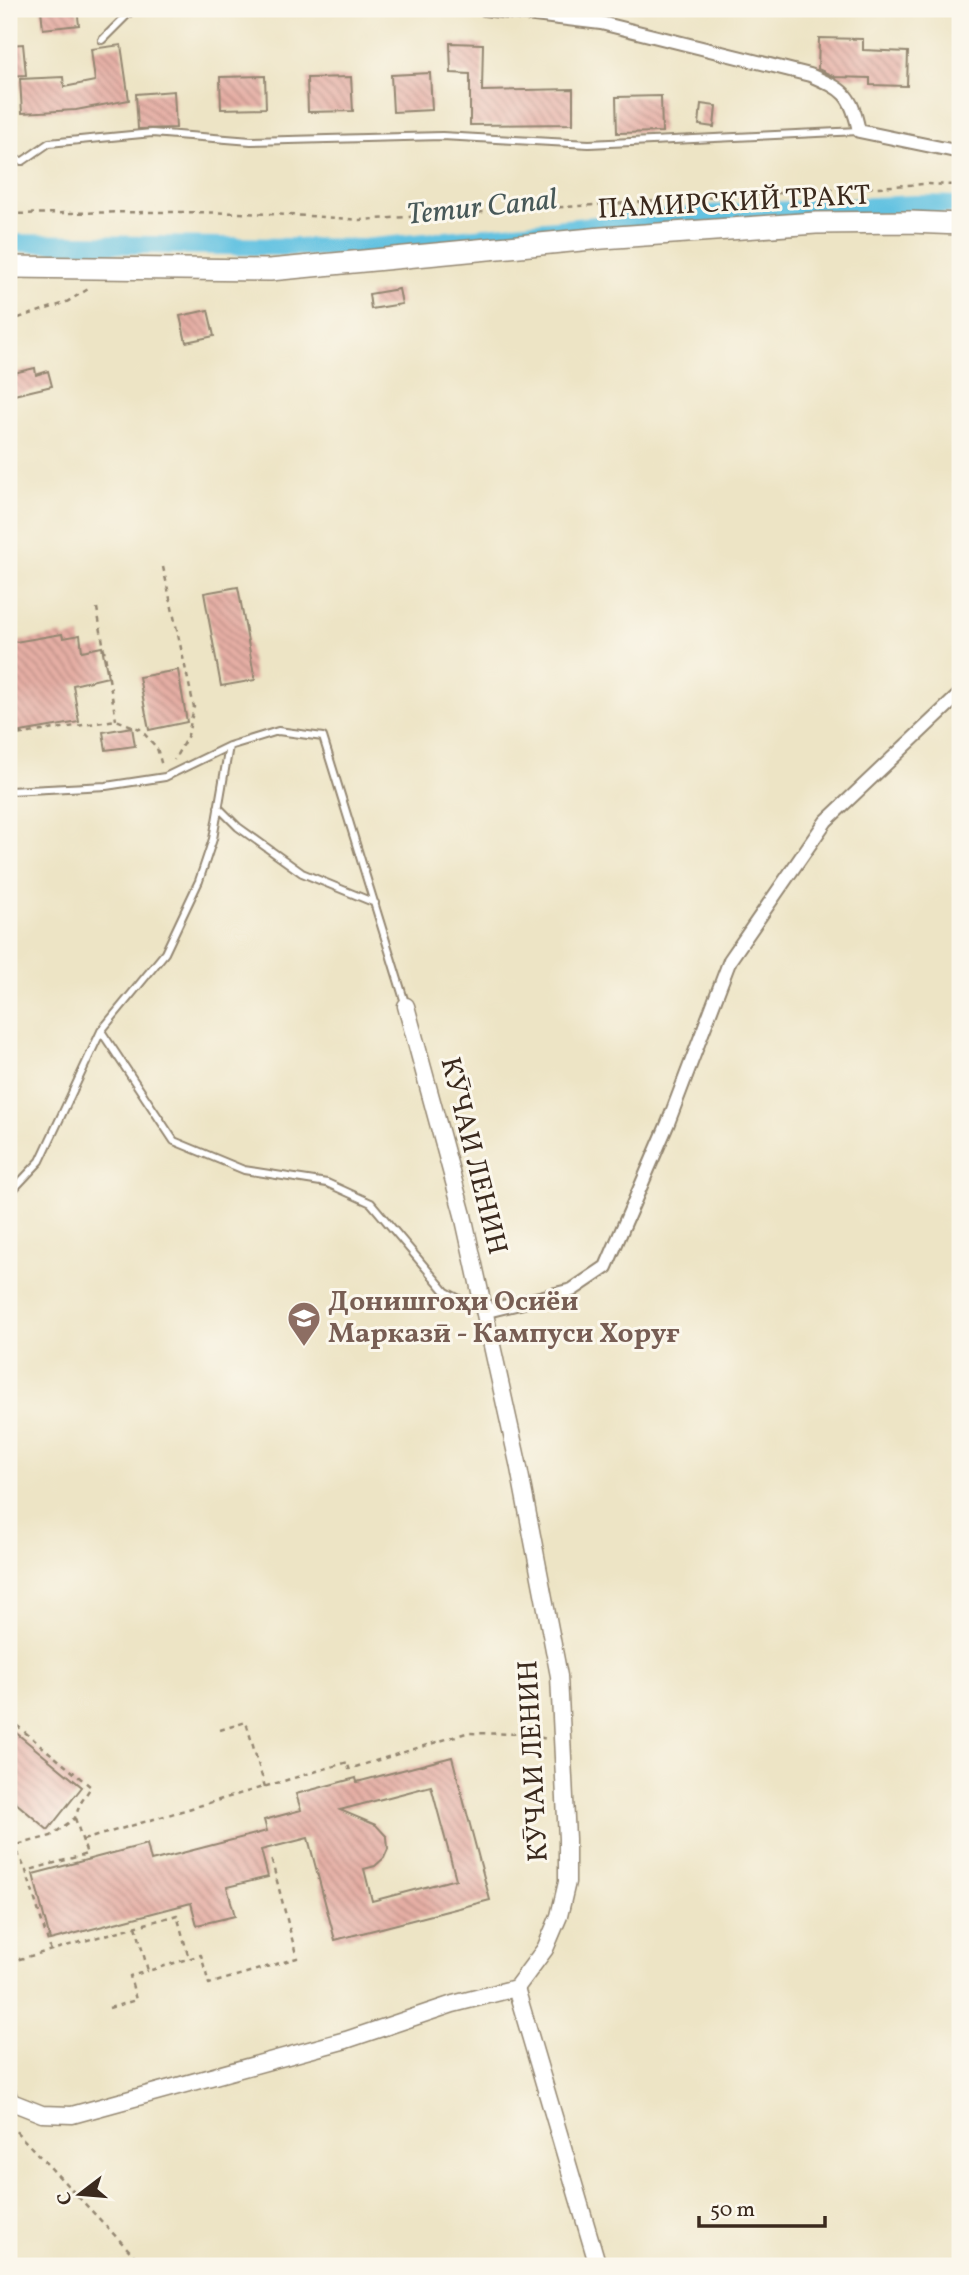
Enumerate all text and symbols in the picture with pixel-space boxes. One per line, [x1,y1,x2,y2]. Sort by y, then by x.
street label: ПАМИРСКИЙ ТРАКТ [597,176,871,230]
water label: Temur Canal [405,179,560,237]
street label: КӮЧАИ ЛЕНИН [430,1053,516,1259]
place label: Донишгоҳи Осиёи Марказӣ - Кампуси Хоруғ [328,1283,680,1354]
school or university icon: Донишгоҳи Осиёи Марказӣ - Кампуси Хоруғ [285,1299,323,1348]
street label: КӮЧАИ ЛЕНИН [509,1659,559,1863]
north arrow [46,2160,116,2230]
scale bar [699,2184,825,2228]
text: С [51,2189,80,2208]
text: 50 m [710,2196,755,2225]

